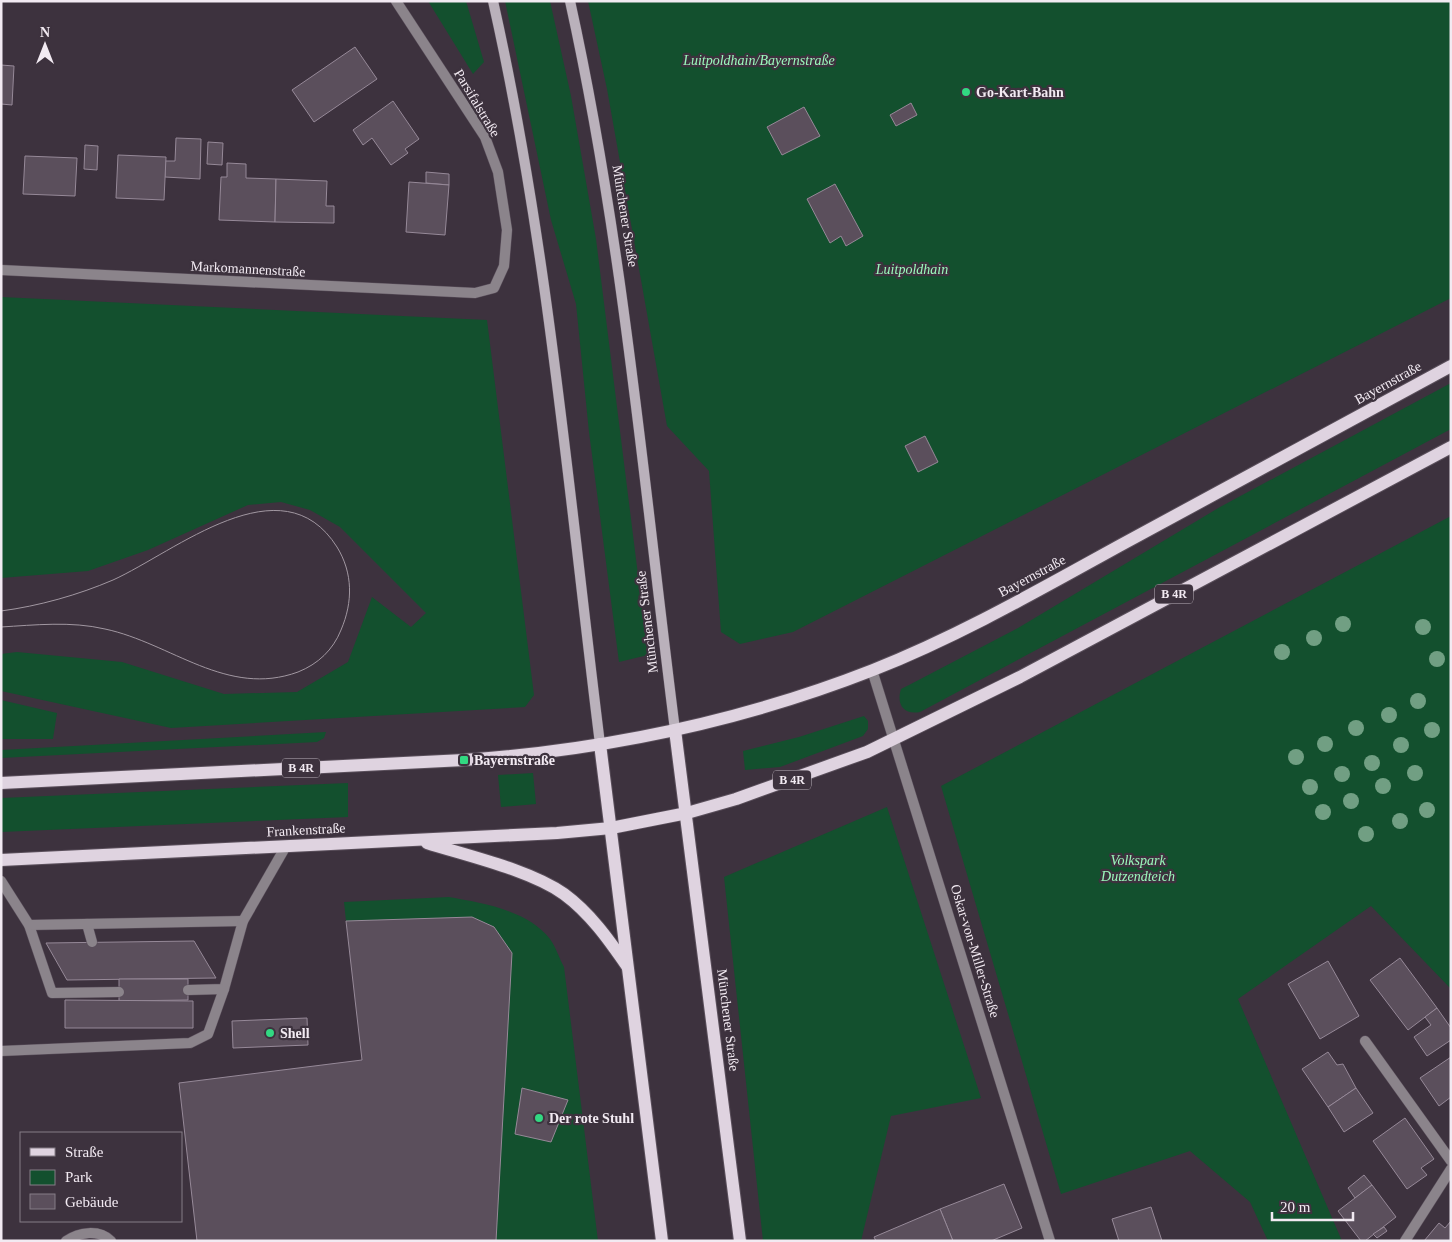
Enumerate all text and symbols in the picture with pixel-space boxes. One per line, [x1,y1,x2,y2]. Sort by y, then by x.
north arrow [20,20,70,70]
text: N [40,25,50,40]
park label: Luitpoldhain/Bayernstraße [682,53,835,68]
street label: Parsifalstraße [451,66,503,140]
place label: Go-Kart-Bahn [976,85,1064,100]
marker: Go-Kart-Bahn [960,86,972,98]
street label: Münchener Straße [610,164,640,268]
street label: Markomannenstraße [190,258,306,280]
park label: Luitpoldhain [875,262,948,277]
street label: Bayernstraße [1352,359,1424,407]
street label: Bayernstraße [996,552,1068,600]
street label: Münchener Straße [633,570,661,674]
road number: B 4R [1155,584,1193,604]
place label: Bayernstraße [474,753,555,768]
marker: Bayernstraße [458,754,470,766]
road number: B 4R [282,758,320,778]
road number: B 4R [773,770,811,790]
street label: Frankenstraße [266,820,346,840]
park label: Volkspark Dutzendteich [1100,853,1175,884]
street label: Oskar-von-Miller-Straße [948,883,1002,1019]
street label: Münchener Straße [714,968,742,1072]
place label: Shell [280,1026,310,1041]
marker: Shell [264,1027,276,1039]
place label: Der rote Stuhl [549,1111,634,1126]
marker: Der rote Stuhl [533,1112,545,1124]
legend [20,1132,182,1222]
text: Straße [65,1144,104,1160]
text: Park [65,1169,93,1185]
scale bar [1272,1190,1353,1222]
text: Gebäude [65,1194,119,1210]
text: 20 m [1280,1199,1311,1215]

